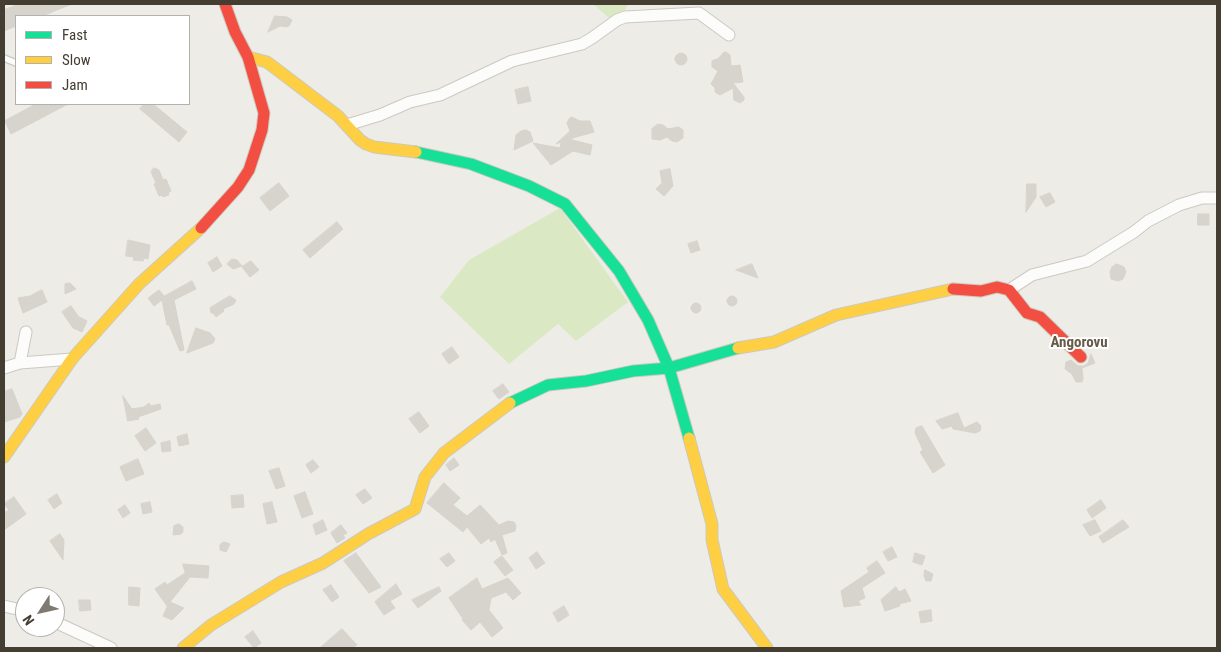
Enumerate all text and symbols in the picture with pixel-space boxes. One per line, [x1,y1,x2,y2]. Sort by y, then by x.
legend [15,15,190,105]
text: Fast [62,26,87,44]
text: Slow [62,51,91,69]
text: Jam [62,76,88,94]
district label: Angorovu [1050,334,1108,352]
north arrow [15,587,65,637]
text: N [20,612,38,628]

